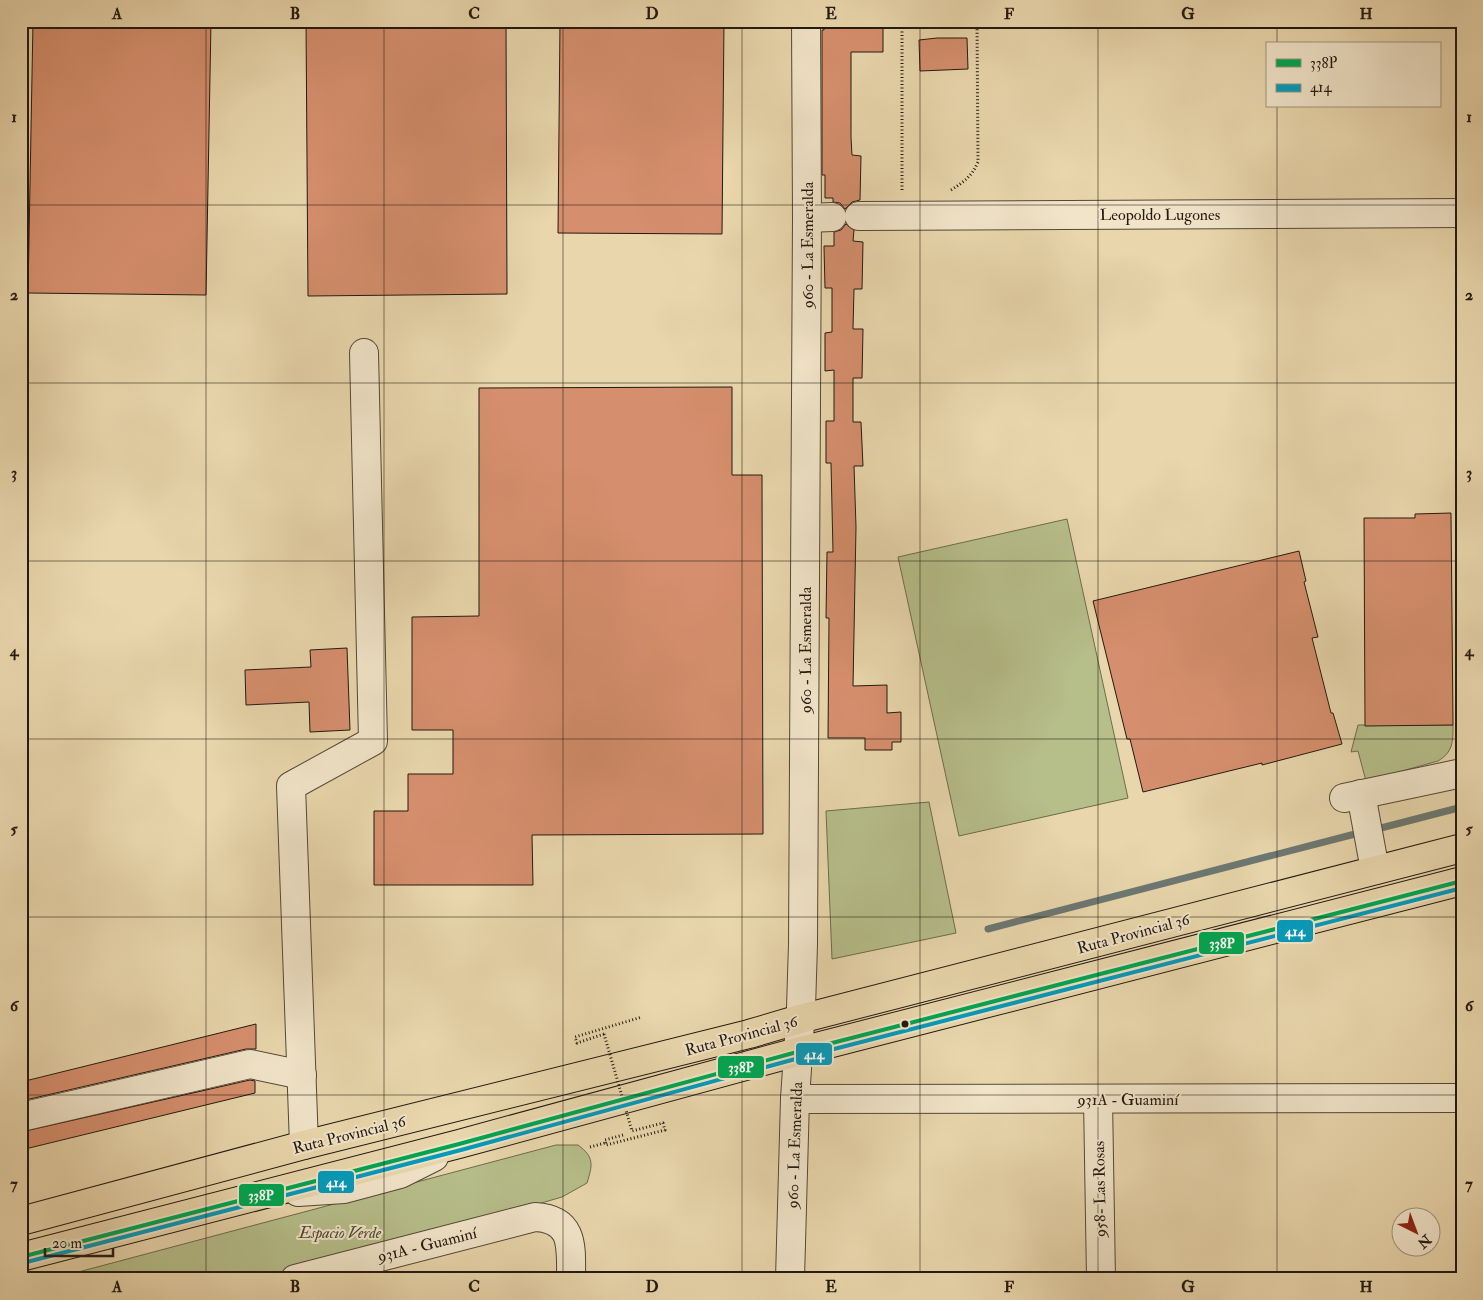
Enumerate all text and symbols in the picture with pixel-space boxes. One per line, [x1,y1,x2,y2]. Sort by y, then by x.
text: A [111,4,123,24]
text: B [290,4,300,24]
text: C [468,4,480,24]
text: D [645,4,659,24]
text: E [825,4,837,24]
text: F [1004,4,1014,24]
text: G [1181,4,1195,24]
text: H [1359,4,1373,24]
legend [1266,42,1440,108]
text: 338P [1310,54,1338,73]
text: 414 [1310,78,1332,97]
text: 1 [11,107,17,127]
text: 1 [1466,107,1472,127]
street label: 960 - La Esmeralda [798,181,818,309]
street label: Leopoldo Lugones [1100,205,1220,226]
text: 2 [10,285,18,305]
text: 2 [1465,285,1473,305]
text: 3 [11,463,17,483]
text: 3 [1466,463,1472,483]
street label: 960 - La Esmeralda [796,586,816,714]
text: 4 [9,641,20,661]
text: 4 [1464,641,1475,661]
text: 5 [10,819,18,839]
text: 5 [1465,819,1473,839]
street label: Ruta Provincial 36 [1075,909,1193,959]
line badge: 414 [1276,919,1314,943]
text: 414 [1284,923,1306,940]
line badge: 338P [1198,931,1245,955]
text: 338P [1209,935,1236,952]
text: 6 [10,996,20,1016]
text: 6 [1465,996,1475,1016]
street label: Ruta Provincial 36 [683,1011,801,1061]
unlabelled marker [900,1019,910,1029]
line badge: 414 [795,1042,833,1066]
text: 414 [803,1046,825,1063]
line badge: 338P [717,1055,765,1079]
text: 338P [728,1059,755,1076]
street label: 960 - La Esmeralda [783,1081,807,1210]
street label: 931A - Guaminí [1076,1090,1180,1110]
street label: Ruta Provincial 36 [291,1111,409,1159]
street label: 958- Las Rosas [1089,1141,1111,1238]
line badge: 414 [317,1170,355,1194]
text: 7 [10,1174,18,1194]
text: 414 [325,1174,347,1191]
text: 7 [1465,1174,1473,1194]
line badge: 338P [238,1183,285,1207]
text: 338P [248,1187,275,1204]
north arrow [1390,1208,1440,1258]
park label: Espacio Verde [298,1223,382,1243]
street label: 931A - Guaminí [375,1223,480,1267]
scale bar [45,1225,112,1257]
text: N [1414,1230,1435,1252]
text: 20 m [52,1234,82,1253]
text: A [111,1277,123,1297]
text: B [290,1277,300,1297]
text: C [468,1277,480,1297]
text: D [645,1277,659,1297]
text: E [825,1277,837,1297]
text: F [1004,1277,1014,1297]
text: G [1181,1277,1195,1297]
text: H [1359,1277,1373,1297]

